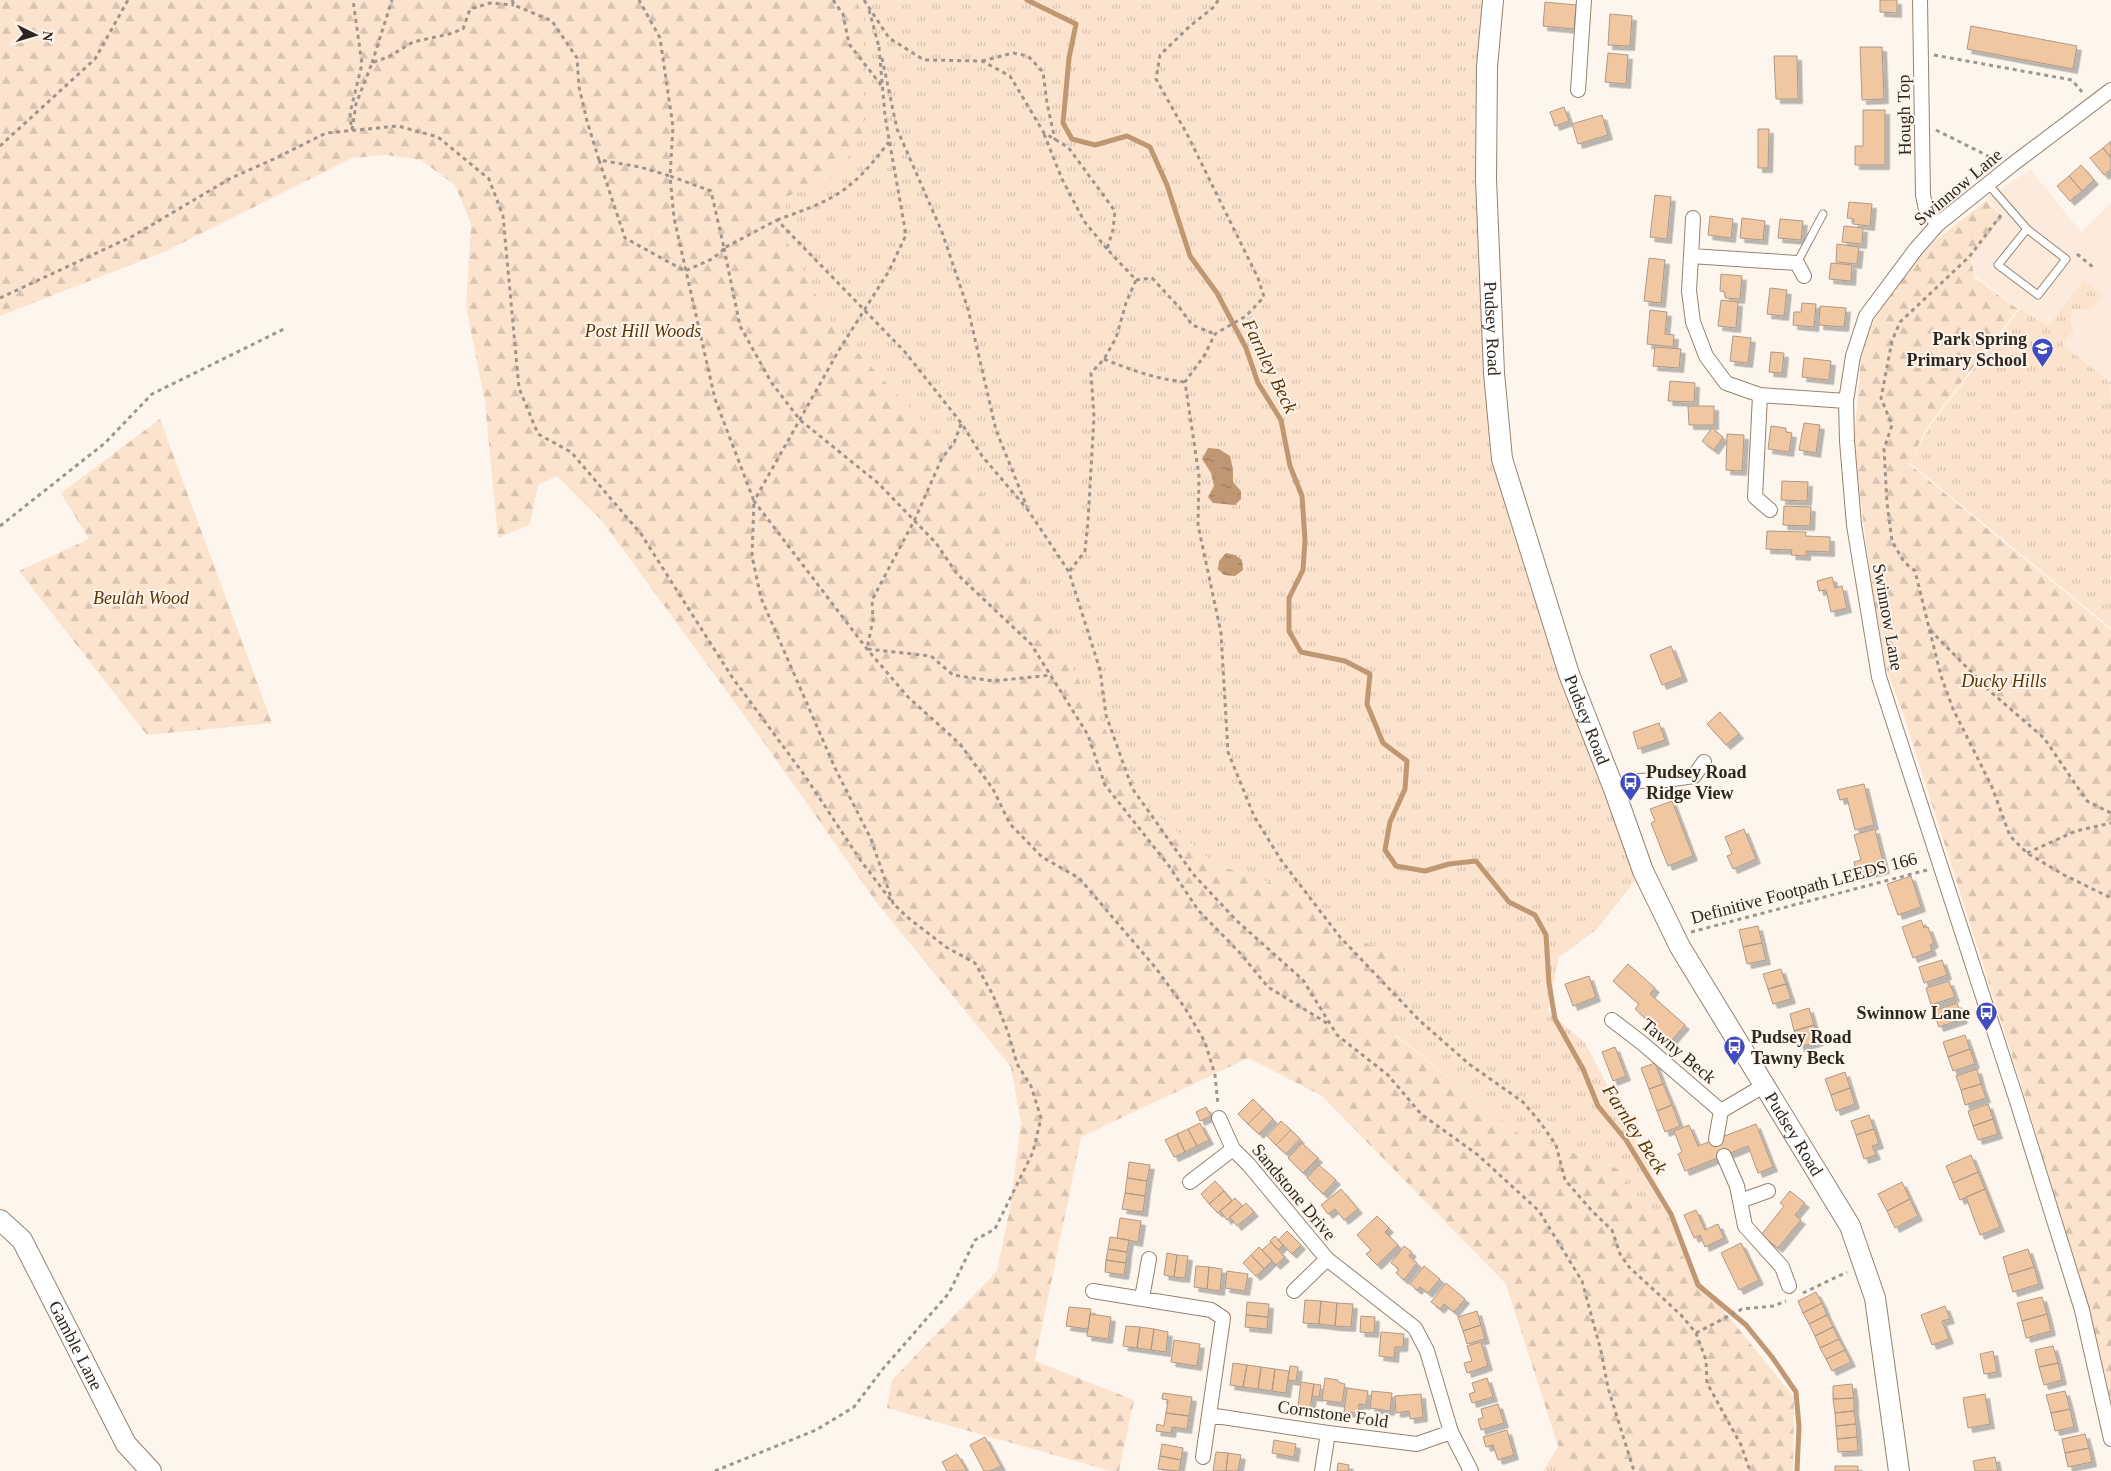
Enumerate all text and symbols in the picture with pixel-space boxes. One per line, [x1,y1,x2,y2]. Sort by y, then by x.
north arrow [10,10,60,60]
text: N [40,30,55,42]
street label: Hough Top [1893,74,1915,156]
street label: Swinnow Lane [1910,144,2006,230]
street label: Pudsey Road [1480,281,1504,376]
water label: Farnley Beck [1238,315,1302,417]
park label: Post Hill Woods [584,321,701,341]
place label: Park Spring Primary School [1907,329,2027,370]
school or university icon: Park Spring Primary School [2031,337,2055,368]
street label: Swinnow Lane [1869,562,1907,672]
park label: Beulah Wood [93,588,190,608]
park label: Ducky Hills [1960,671,2047,691]
street label: Pudsey Road [1560,672,1613,767]
place label: Pudsey Road Ridge View [1646,762,1747,803]
bus stop icon: Pudsey Road Ridge View [1618,770,1642,801]
street label: Definitive Footpath LEEDS 166 [1689,848,1919,928]
bus stop icon: Swinnow Lane [1974,1001,1998,1032]
place label: Swinnow Lane [1856,1003,1970,1023]
street label: Tawny Beck [1638,1014,1720,1088]
place label: Pudsey Road Tawny Beck [1751,1027,1852,1068]
bus stop icon: Pudsey Road Tawny Beck [1723,1035,1747,1066]
water label: Farnley Beck [1598,1080,1672,1178]
street label: Pudsey Road [1761,1088,1827,1180]
street label: Sandstone Drive [1248,1140,1340,1244]
street label: Gamble Lane [45,1297,107,1393]
street label: Cornstone Fold [1276,1396,1390,1432]

